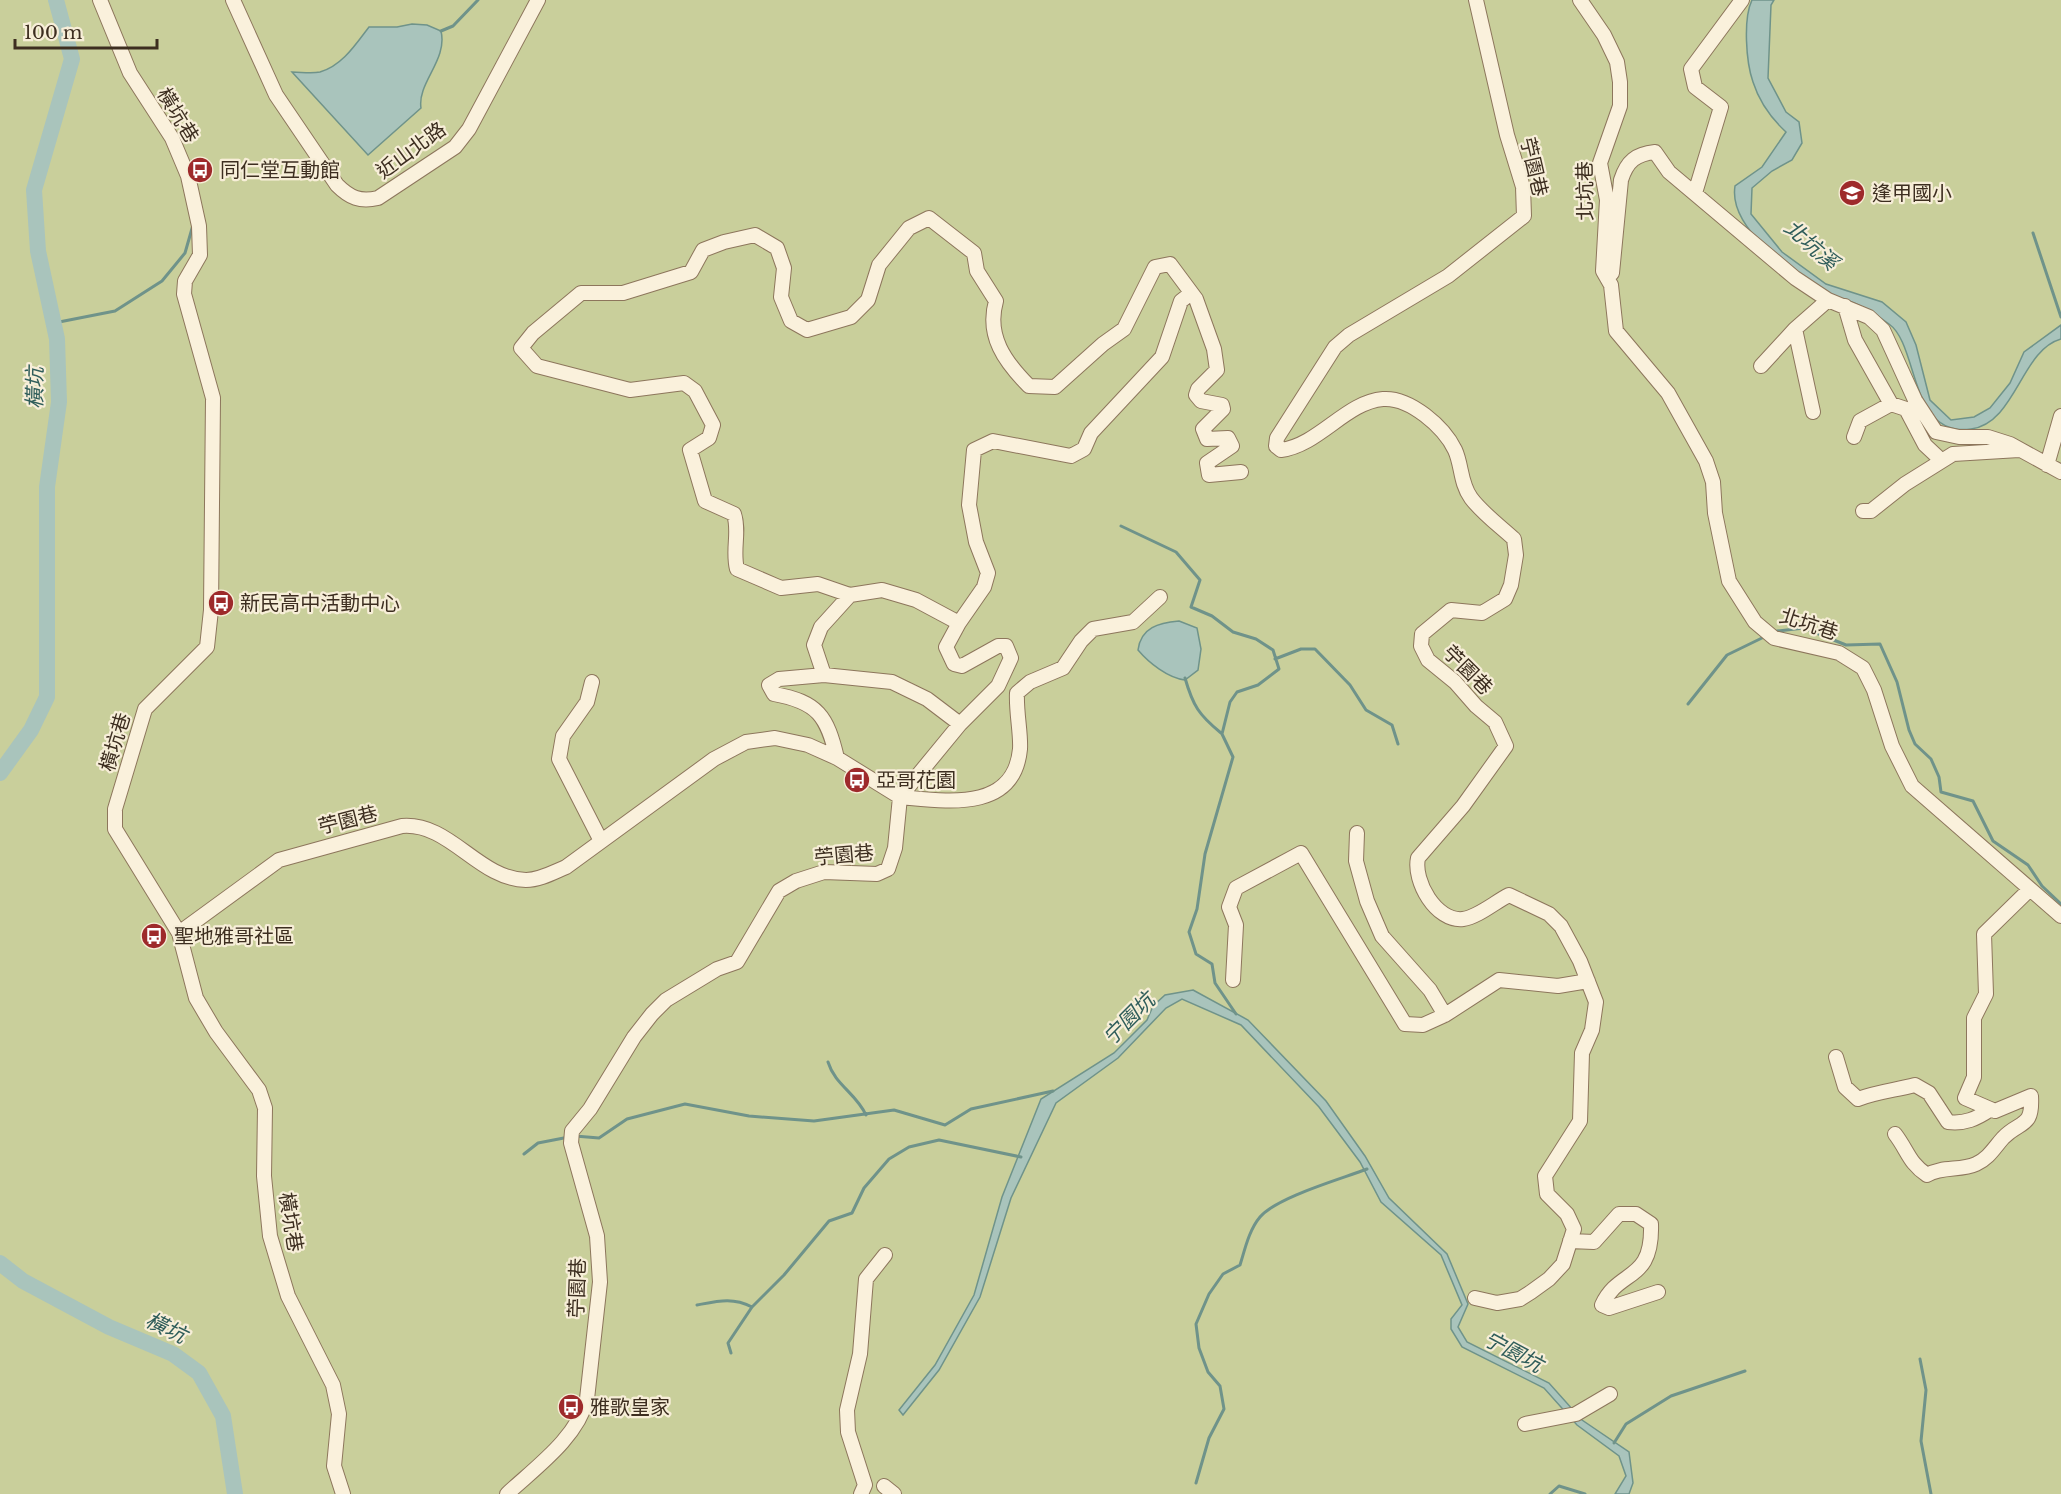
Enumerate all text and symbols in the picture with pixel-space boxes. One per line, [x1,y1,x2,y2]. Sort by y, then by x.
scale bar [15,12,158,50]
text: 100 m [24,22,82,44]
street label: 橫坑巷 [152,83,204,147]
street label: 近山北路 [372,117,450,183]
street label: 苧園巷 [1516,135,1552,199]
bus stop icon: 同仁堂互動館 [185,155,215,185]
place label: 同仁堂互動館 [220,158,340,182]
street label: 北坑巷 [1572,161,1598,221]
school or university icon: 逢甲國小 [1837,178,1867,208]
place label: 逢甲國小 [1872,181,1952,205]
water label: 北坑溪 [1779,215,1846,277]
water label: 橫坑 [22,364,48,409]
bus stop icon: 新民高中活動中心 [206,588,236,618]
place label: 新民高中活動中心 [240,591,400,615]
street label: 北坑巷 [1777,603,1841,645]
street label: 苧園巷 [1438,640,1498,700]
street label: 橫坑巷 [95,710,135,774]
bus stop icon: 亞哥花園 [842,765,872,795]
place label: 亞哥花園 [876,768,956,792]
street label: 苧園巷 [316,801,380,839]
street label: 苧園巷 [813,840,875,870]
bus stop icon: 聖地雅哥社區 [139,921,169,951]
place label: 聖地雅哥社區 [174,924,294,948]
water label: 宁園坑 [1098,985,1163,1050]
street label: 橫坑巷 [274,1190,308,1254]
street label: 苧園巷 [564,1258,590,1318]
water label: 橫坑 [141,1307,193,1350]
water label: 宁園坑 [1479,1326,1550,1380]
bus stop icon: 雅歌皇家 [556,1392,586,1422]
place label: 雅歌皇家 [590,1395,670,1419]

